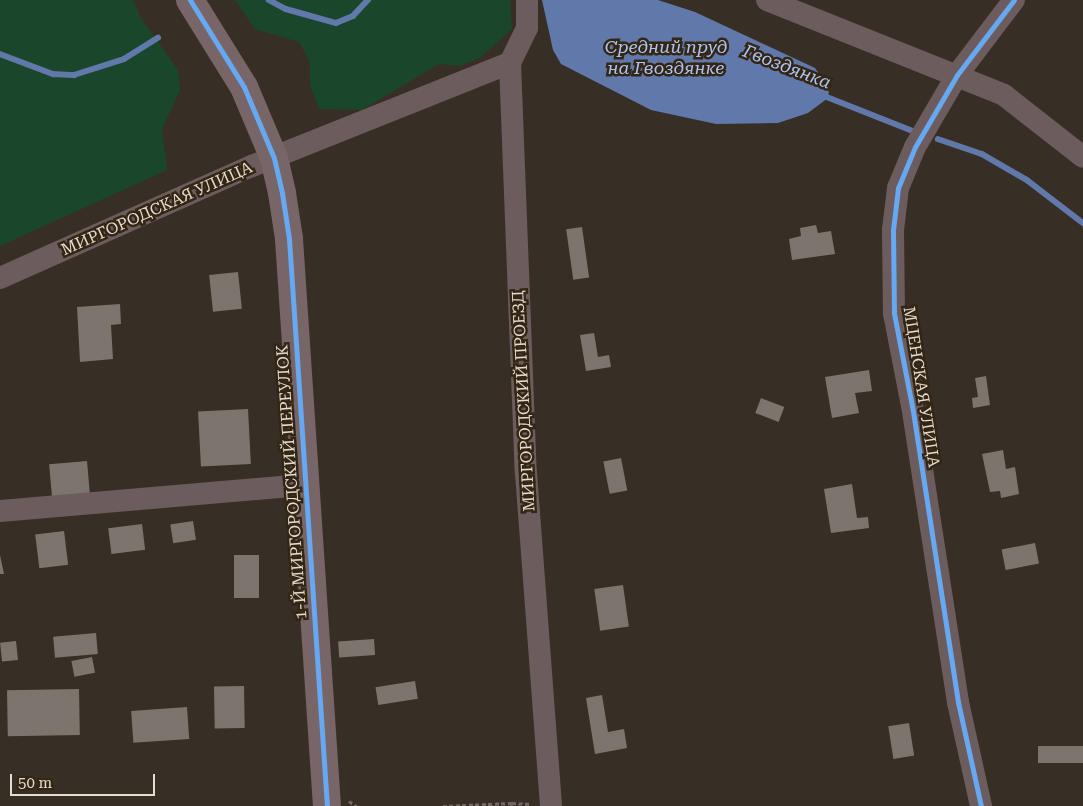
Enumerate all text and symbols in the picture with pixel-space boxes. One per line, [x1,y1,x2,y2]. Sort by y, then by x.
water label: Средний пруд на Гвоздянке [605,37,727,80]
water label: Гвоздянка [740,40,834,94]
street label: МИРГОРОДСКАЯ УЛИЦА [59,158,255,260]
street label: МИРГОРОДСКИЙ ПРОЕЗД [509,290,539,512]
street label: МЦЕНСКАЯ УЛИЦА [899,305,943,469]
street label: 1-Й МИРГОРОДСКИЙ ПЕРЕУЛОК [273,344,311,620]
scale bar [12,764,158,796]
text: 50 m [18,774,52,792]

